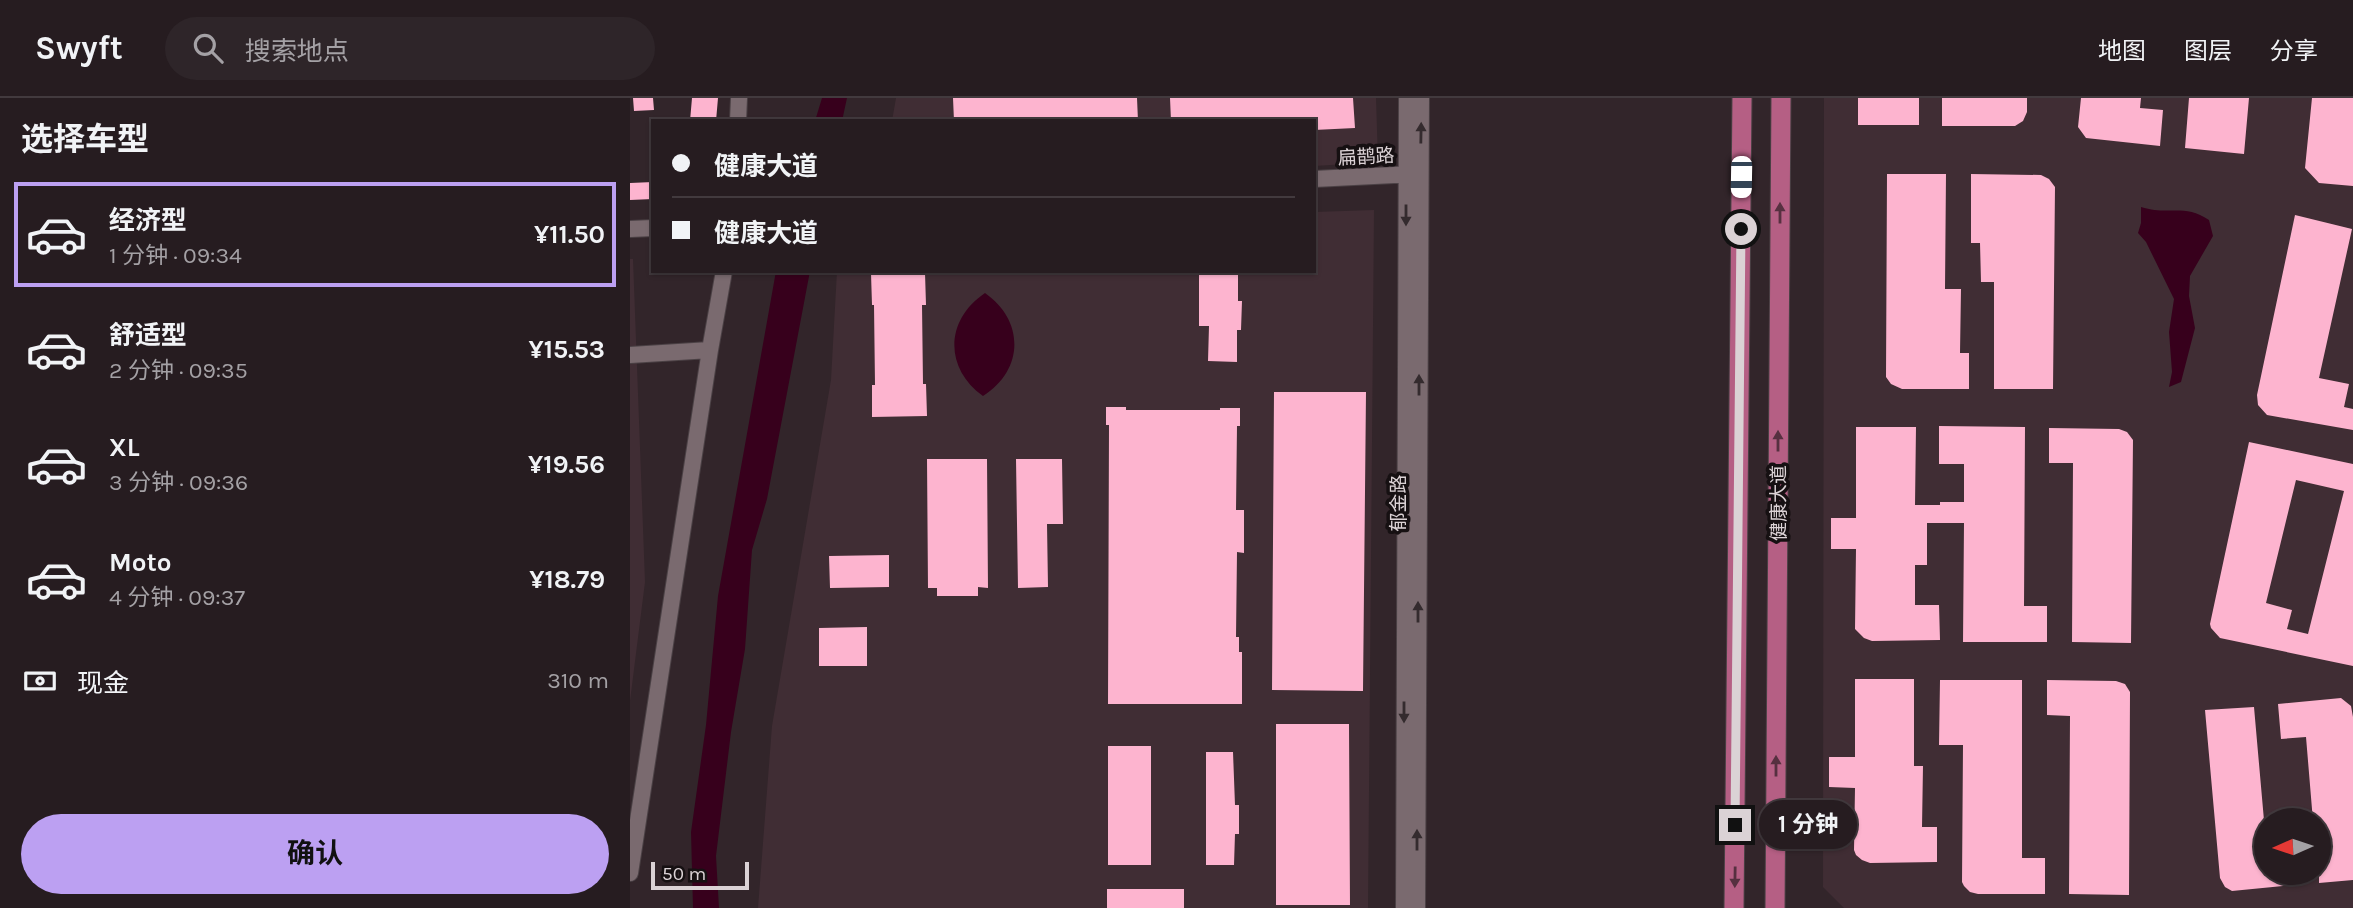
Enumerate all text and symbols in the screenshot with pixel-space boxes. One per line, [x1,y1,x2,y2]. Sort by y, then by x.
search box [165,17,655,80]
text: Swyft [35,29,123,67]
icon: search [189,29,227,67]
text: 搜索地点 [245,36,349,67]
text: 地图 [2098,37,2146,65]
text: 图层 [2184,37,2232,65]
text: 分享 [2270,37,2318,65]
text: 选择车型 [21,121,149,158]
one-way arrow [1415,122,1427,144]
street label: 扁鹊路 [1337,145,1395,169]
text: 健康大道 [714,151,818,182]
car [1731,156,1752,198]
one-way arrow [1774,202,1786,224]
icon: car [25,203,88,266]
one-way arrow [1400,204,1412,226]
text: 经济型 [109,205,187,236]
route start [1725,213,1757,245]
text: 健康大道 [714,218,818,249]
text: ¥11.50 [534,219,605,250]
text: 1 分钟 · 09:34 [109,242,242,269]
icon: car [25,318,88,381]
text: 舒适型 [109,320,187,351]
text: ¥15.53 [528,334,605,365]
text: 2 分钟 · 09:35 [109,357,248,384]
one-way arrow [1413,374,1425,396]
one-way arrow [1772,430,1784,452]
text: XL [109,432,140,463]
icon: car [25,433,88,496]
text: ¥19.56 [528,449,605,480]
street label: 健康大道 [1768,465,1790,541]
text: 3 分钟 · 09:36 [109,469,248,496]
street label: 郁金路 [1388,474,1410,532]
text: Moto [109,547,171,578]
icon: car [25,548,88,611]
text: ¥18.79 [529,564,605,595]
text: 4 分钟 · 09:37 [109,584,245,611]
one-way arrow [1412,601,1424,623]
icon: cash [21,662,59,700]
text: 310 m [547,667,609,694]
text: 现金 [77,668,129,699]
one-way arrow [1398,701,1410,723]
one-way arrow [1770,755,1782,777]
callout: 1 分钟 [1760,800,1858,850]
north arrow [2254,808,2331,886]
map controls [2254,808,2331,885]
route end [1719,809,1751,841]
text: 1 分钟 [1778,811,1838,838]
button: 确认 [21,814,609,894]
one-way arrow [1411,829,1423,851]
scale bar [651,859,749,891]
text: 50 m [662,863,706,885]
one-way arrow [1729,866,1741,888]

